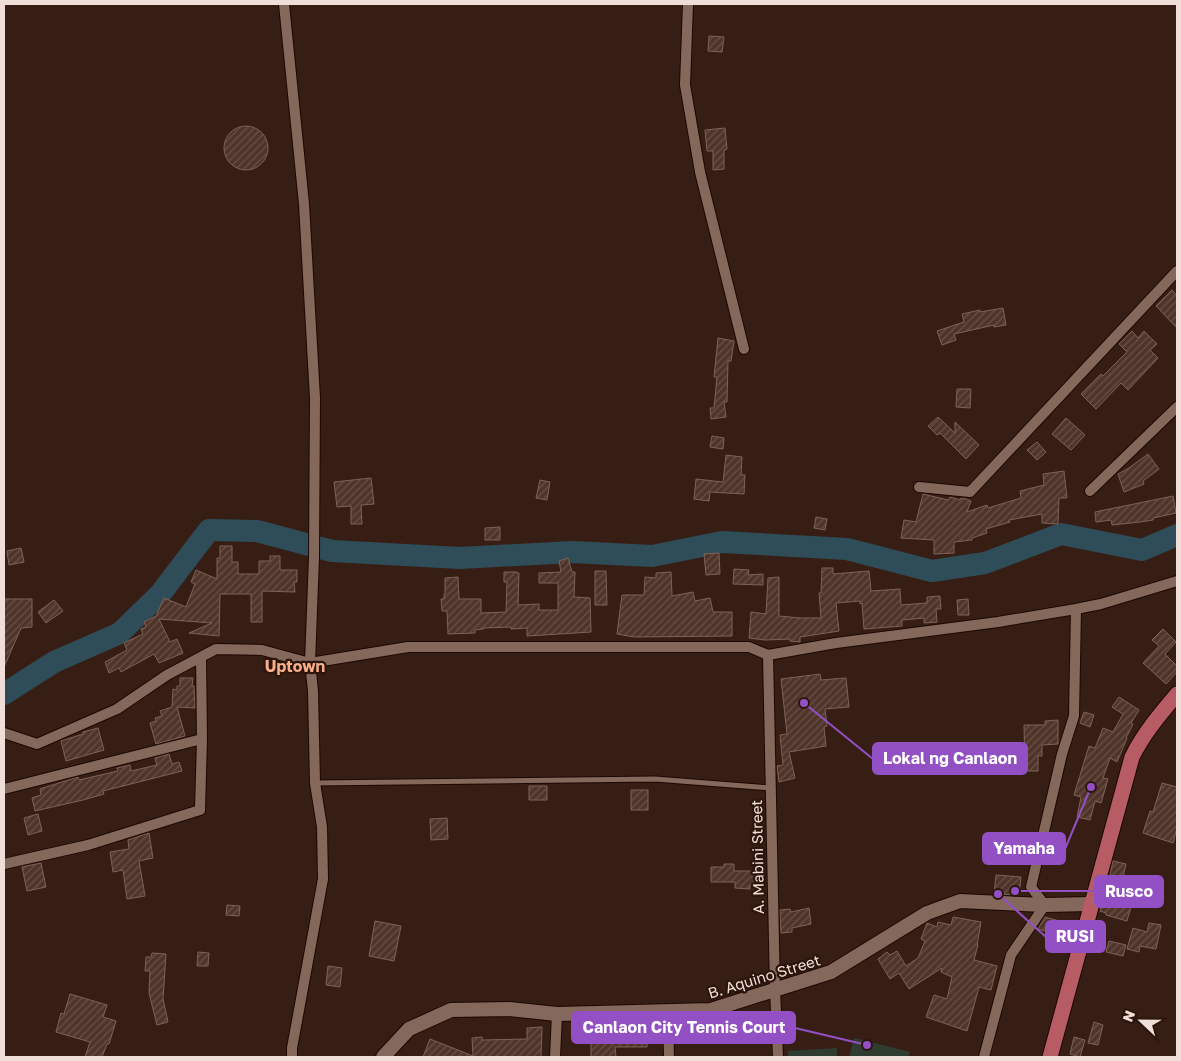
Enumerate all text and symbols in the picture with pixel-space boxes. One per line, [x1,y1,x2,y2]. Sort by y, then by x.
district label: Uptown [265,656,325,676]
callout: Lokal ng Canlaon [873,743,1027,774]
text: Lokal ng Canlaon [883,748,1017,768]
street label: A. Mabini Street [747,800,767,914]
callout: Yamaha [983,833,1065,864]
text: Yamaha [993,838,1055,858]
callout: Rusco [1095,876,1163,907]
text: Rusco [1105,881,1153,901]
callout: RUSI [1046,921,1105,952]
text: RUSI [1056,926,1094,946]
street label: B. Aquino Street [706,950,822,1002]
north arrow [1116,996,1166,1046]
text: N [1119,1008,1138,1024]
callout: Canlaon City Tennis Court [572,1012,795,1043]
text: Canlaon City Tennis Court [583,1017,785,1037]

